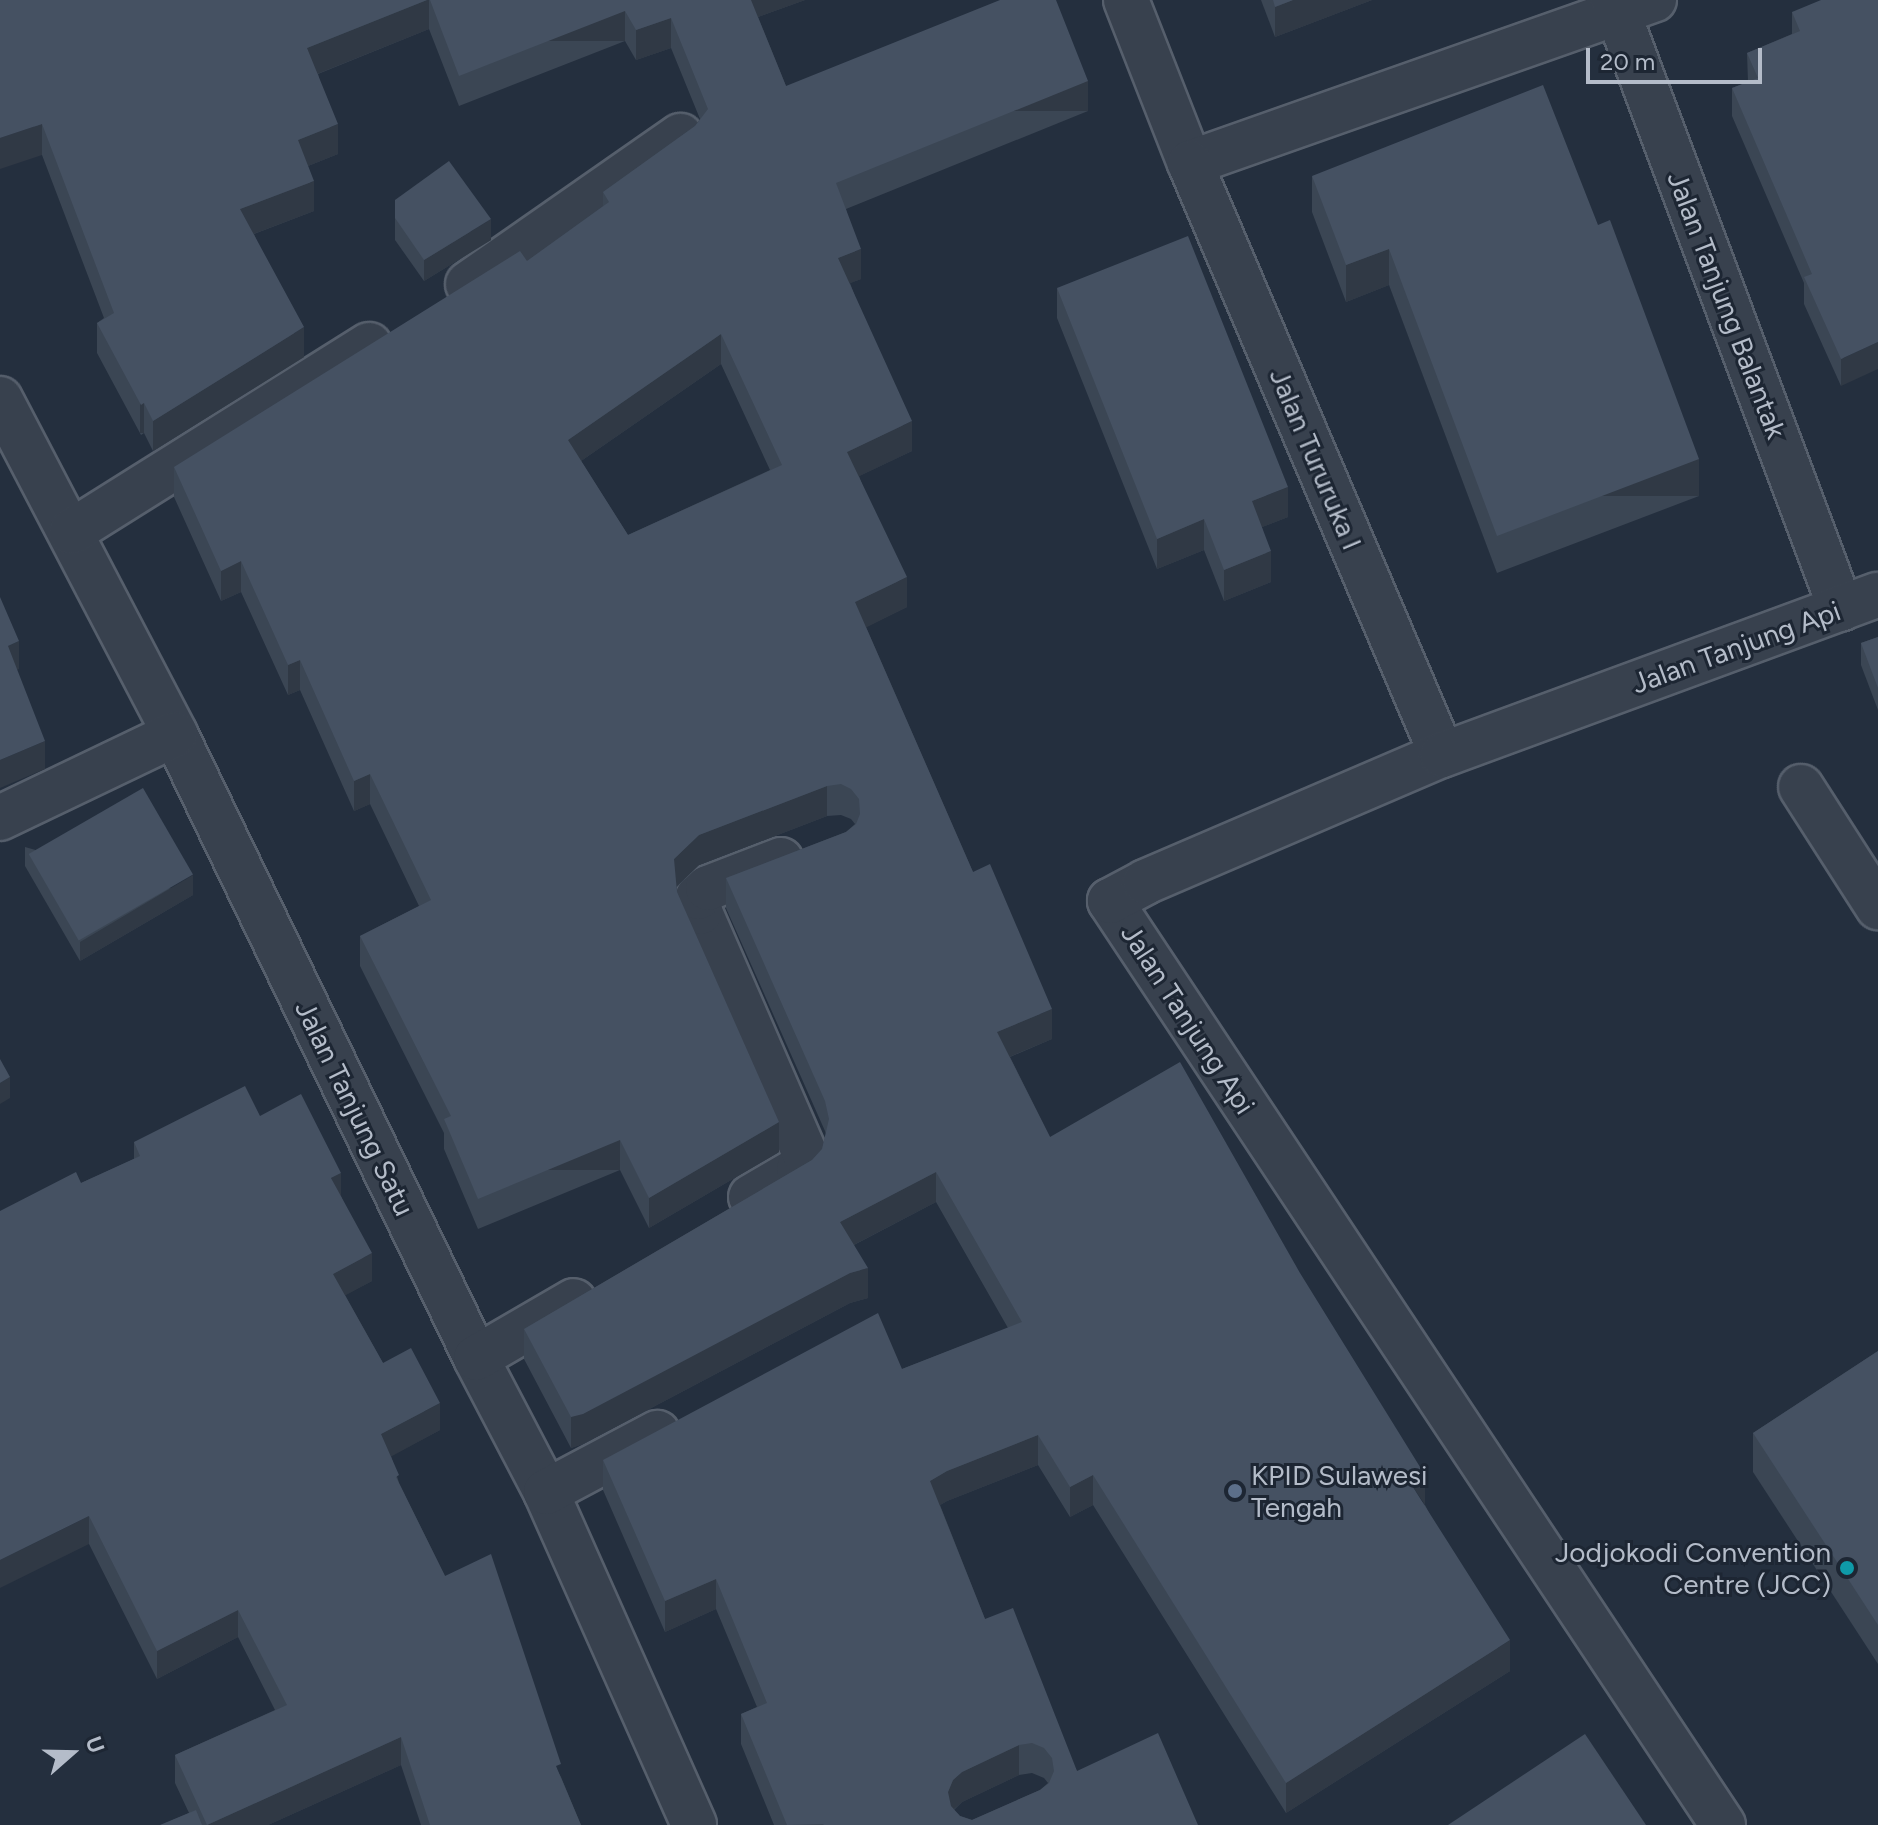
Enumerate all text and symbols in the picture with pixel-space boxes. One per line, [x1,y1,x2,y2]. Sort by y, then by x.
scale bar [1590,32,1766,82]
text: 20 m [1600,47,1655,76]
street label: Jalan Tanjung Balantak [1661,167,1793,443]
street label: Jalan Tururuka I [1263,363,1369,555]
street label: Jalan Tanjung Api [1627,594,1845,700]
street label: Jalan Tanjung Api [1114,918,1262,1120]
street label: Jalan Tanjung Satu [288,995,422,1221]
place label: KPID Sulawesi Tengah [1251,1458,1428,1524]
marker: KPID Sulawesi Tengah [1226,1482,1244,1500]
place label: Jodjokodi Convention Centre (JCC) [1555,1535,1831,1601]
marker: Jodjokodi Convention Centre (JCC) [1838,1559,1856,1577]
north arrow [32,1713,112,1793]
text: U [80,1733,110,1757]

